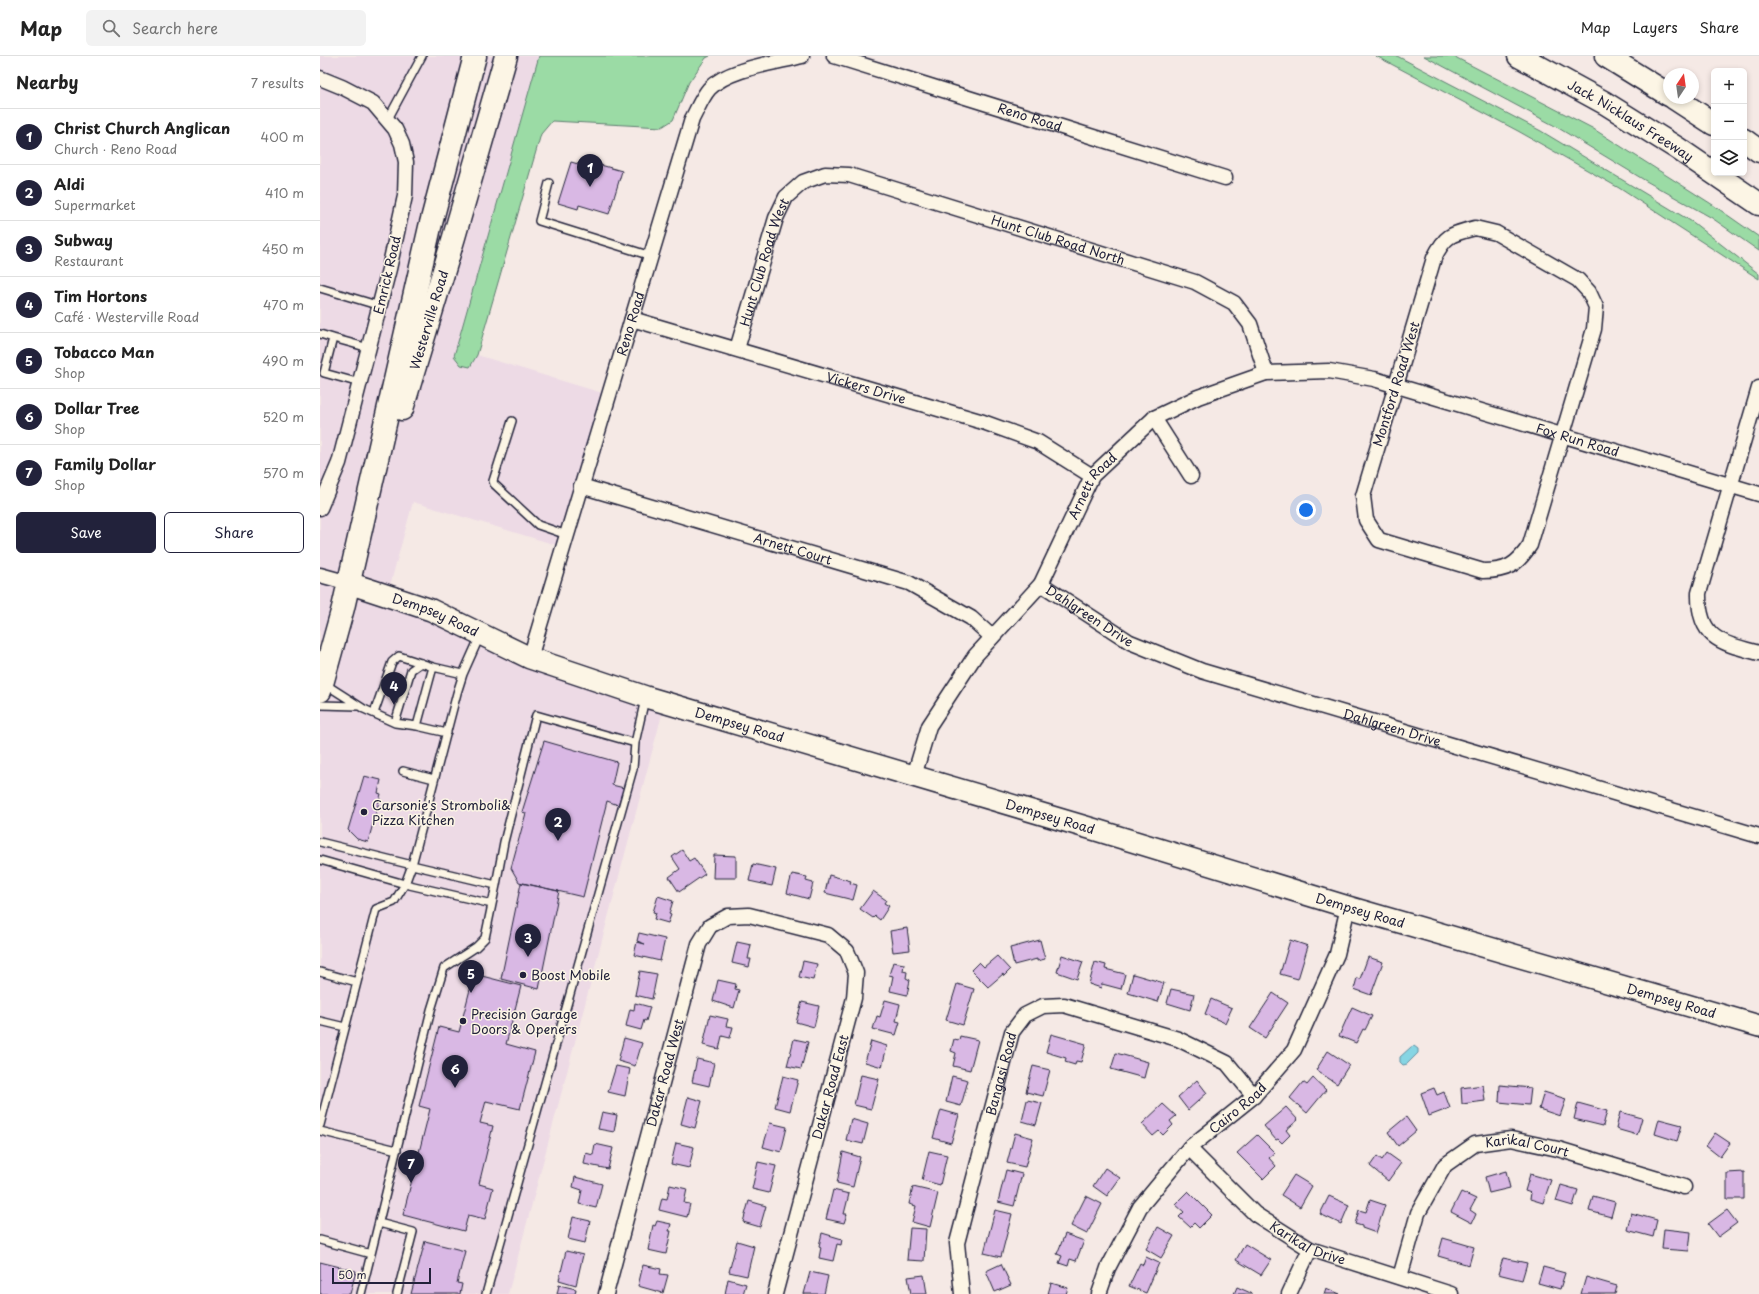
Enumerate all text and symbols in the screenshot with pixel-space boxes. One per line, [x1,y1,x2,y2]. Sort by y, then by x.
search box [86,10,366,46]
text: Map [20,14,62,42]
text: Search here [132,16,218,39]
icon: search [100,17,122,39]
text: Map [1581,17,1611,38]
text: Layers [1633,17,1678,38]
text: Share [1700,17,1739,38]
north arrow [1663,68,1699,104]
map controls [1711,68,1747,176]
button: + [1711,68,1747,104]
text: Nearby [16,69,78,95]
text: 7 results [251,73,304,92]
street label: Jack Nicklaus Freeway [1565,75,1698,166]
street label: Reno Road [995,98,1064,136]
button: − [1711,104,1747,140]
text: Christ Church Anglican [54,116,230,139]
text: 1 [26,127,32,146]
text: 400 m [261,127,304,146]
text: Church · Reno Road [54,139,177,158]
button: layers [1711,140,1747,176]
pin: 1 [577,154,603,187]
text: Aldi [54,172,85,195]
text: 2 [24,183,34,202]
text: 410 m [265,183,304,202]
text: Supermarket [54,195,136,214]
street label: Hunt Club Road West [734,195,793,328]
street label: Hunt Club Road North [989,210,1127,269]
text: Subway [54,228,113,251]
street label: Emrick Road [368,233,405,316]
text: 3 [25,239,33,258]
text: 450 m [262,239,304,258]
text: Restaurant [54,251,124,270]
street label: Westerville Road [404,268,452,372]
text: Tim Hortons [54,284,147,307]
street label: Reno Road [611,289,649,358]
text: 4 [25,295,33,314]
text: 470 m [263,295,304,314]
text: Café · Westerville Road [54,307,199,326]
street label: Montford Road West [1367,319,1424,449]
text: Tobacco Man [54,340,154,363]
text: 5 [25,351,33,370]
text: 490 m [262,351,304,370]
text: Shop [54,363,85,382]
street label: Vickers Drive [824,367,909,408]
text: Dollar Tree [54,396,139,419]
text: 6 [24,407,34,426]
text: 520 m [262,407,304,426]
street label: Fox Run Road [1534,418,1622,461]
text: Shop [54,419,85,438]
street label: Arnett Road [1063,447,1121,522]
text: Family Dollar [54,452,156,475]
text: 7 [25,463,33,482]
text: 570 m [263,463,304,482]
text: Shop [54,475,85,494]
your location [1296,500,1316,520]
button: Save [16,512,156,553]
button: Share [164,512,304,553]
street label: Arnett Court [752,528,834,569]
street label: Dahlgreen Drive [1042,580,1138,651]
street label: Dempsey Road [390,588,482,641]
pin: 4 [381,672,407,705]
street label: Dempsey Road [692,702,787,746]
street label: Dahlgreen Drive [1341,703,1444,750]
street label: Dempsey Road [1003,794,1097,838]
place label: Carsonie's Stromboli& Pizza Kitchen [372,795,511,829]
marker: Carsonie's Stromboli& Pizza Kitchen [359,807,369,817]
pin: 2 [545,808,571,841]
street label: Dempsey Road [1313,888,1407,932]
pin: 3 [515,924,541,957]
pin: 5 [458,960,484,993]
place label: Boost Mobile [531,965,611,984]
marker: Boost Mobile [518,970,528,980]
street label: Dempsey Road [1624,978,1718,1022]
place label: Precision Garage Doors & Openers [471,1004,577,1038]
marker: Precision Garage Doors & Openers [458,1016,468,1026]
street label: Dakar Road West [641,1017,688,1129]
street label: Bangasi Road [981,1030,1021,1118]
street label: Dakar Road East [806,1032,853,1141]
pin: 6 [442,1055,468,1088]
street label: Cairo Road [1204,1078,1271,1138]
street label: Karikal Court [1484,1129,1571,1161]
pin: 7 [398,1150,424,1183]
street label: Karikal Drive [1266,1216,1348,1269]
scale bar [332,1266,431,1285]
text: 50 m [338,1266,367,1283]

